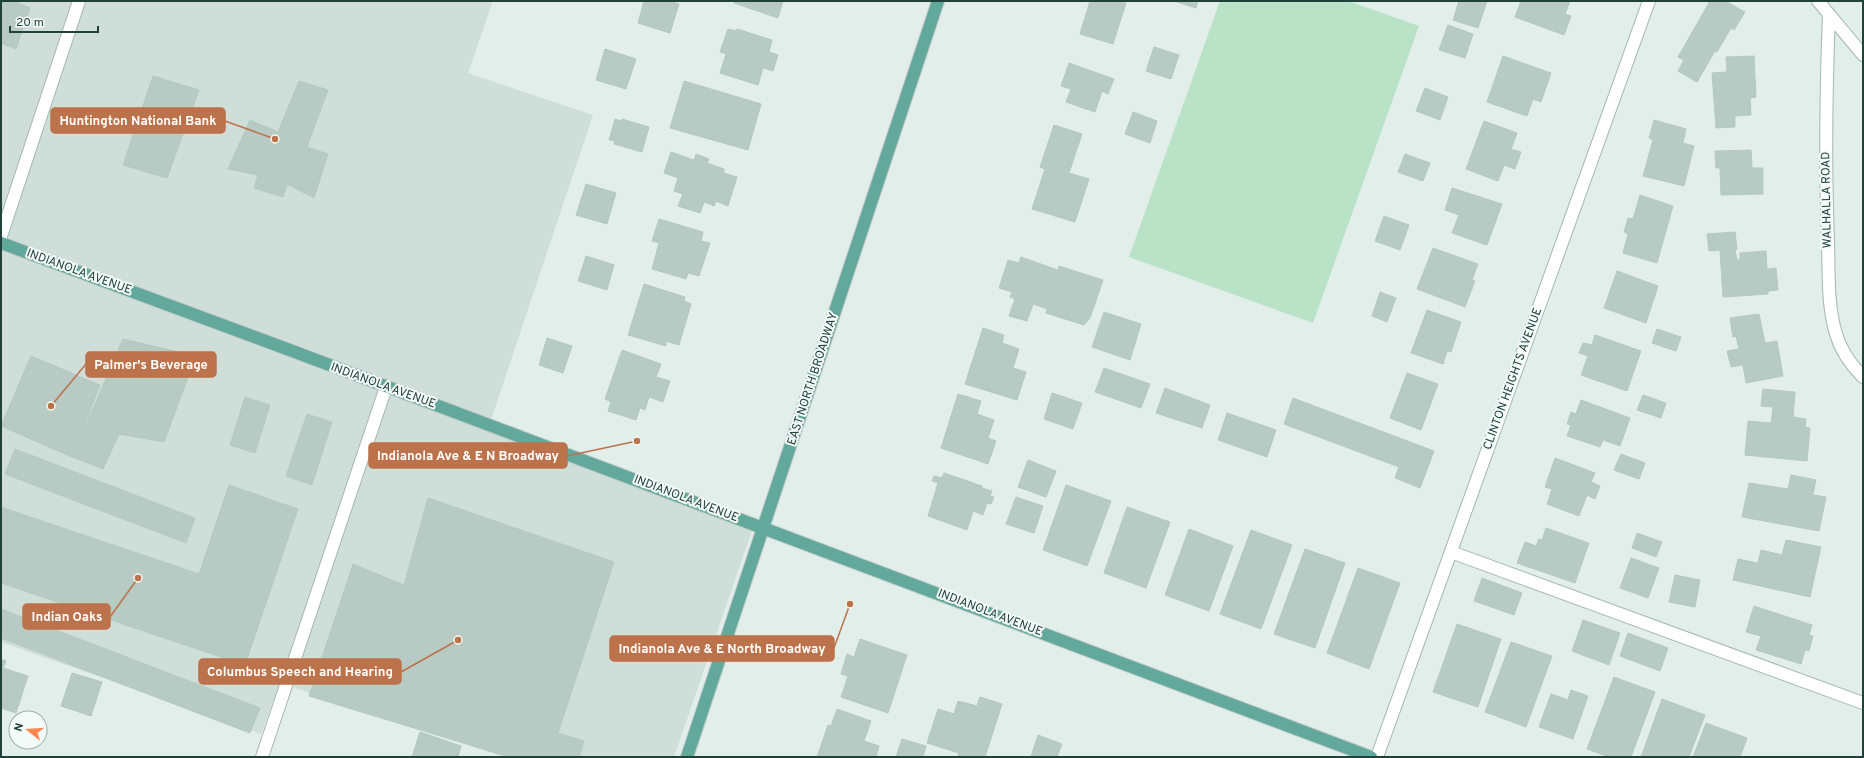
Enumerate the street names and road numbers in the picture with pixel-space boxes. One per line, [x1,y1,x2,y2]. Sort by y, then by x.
street label: WALHALLA ROAD [1818,152,1836,248]
street label: INDIANOLA AVENUE [24,246,134,298]
street label: CLINTON HEIGHTS AVENUE [1480,306,1546,452]
street label: EAST NORTH BROADWAY [784,310,842,447]
street label: INDIANOLA AVENUE [328,360,438,412]
street label: INDIANOLA AVENUE [631,472,741,526]
street label: INDIANOLA AVENUE [935,586,1045,640]

